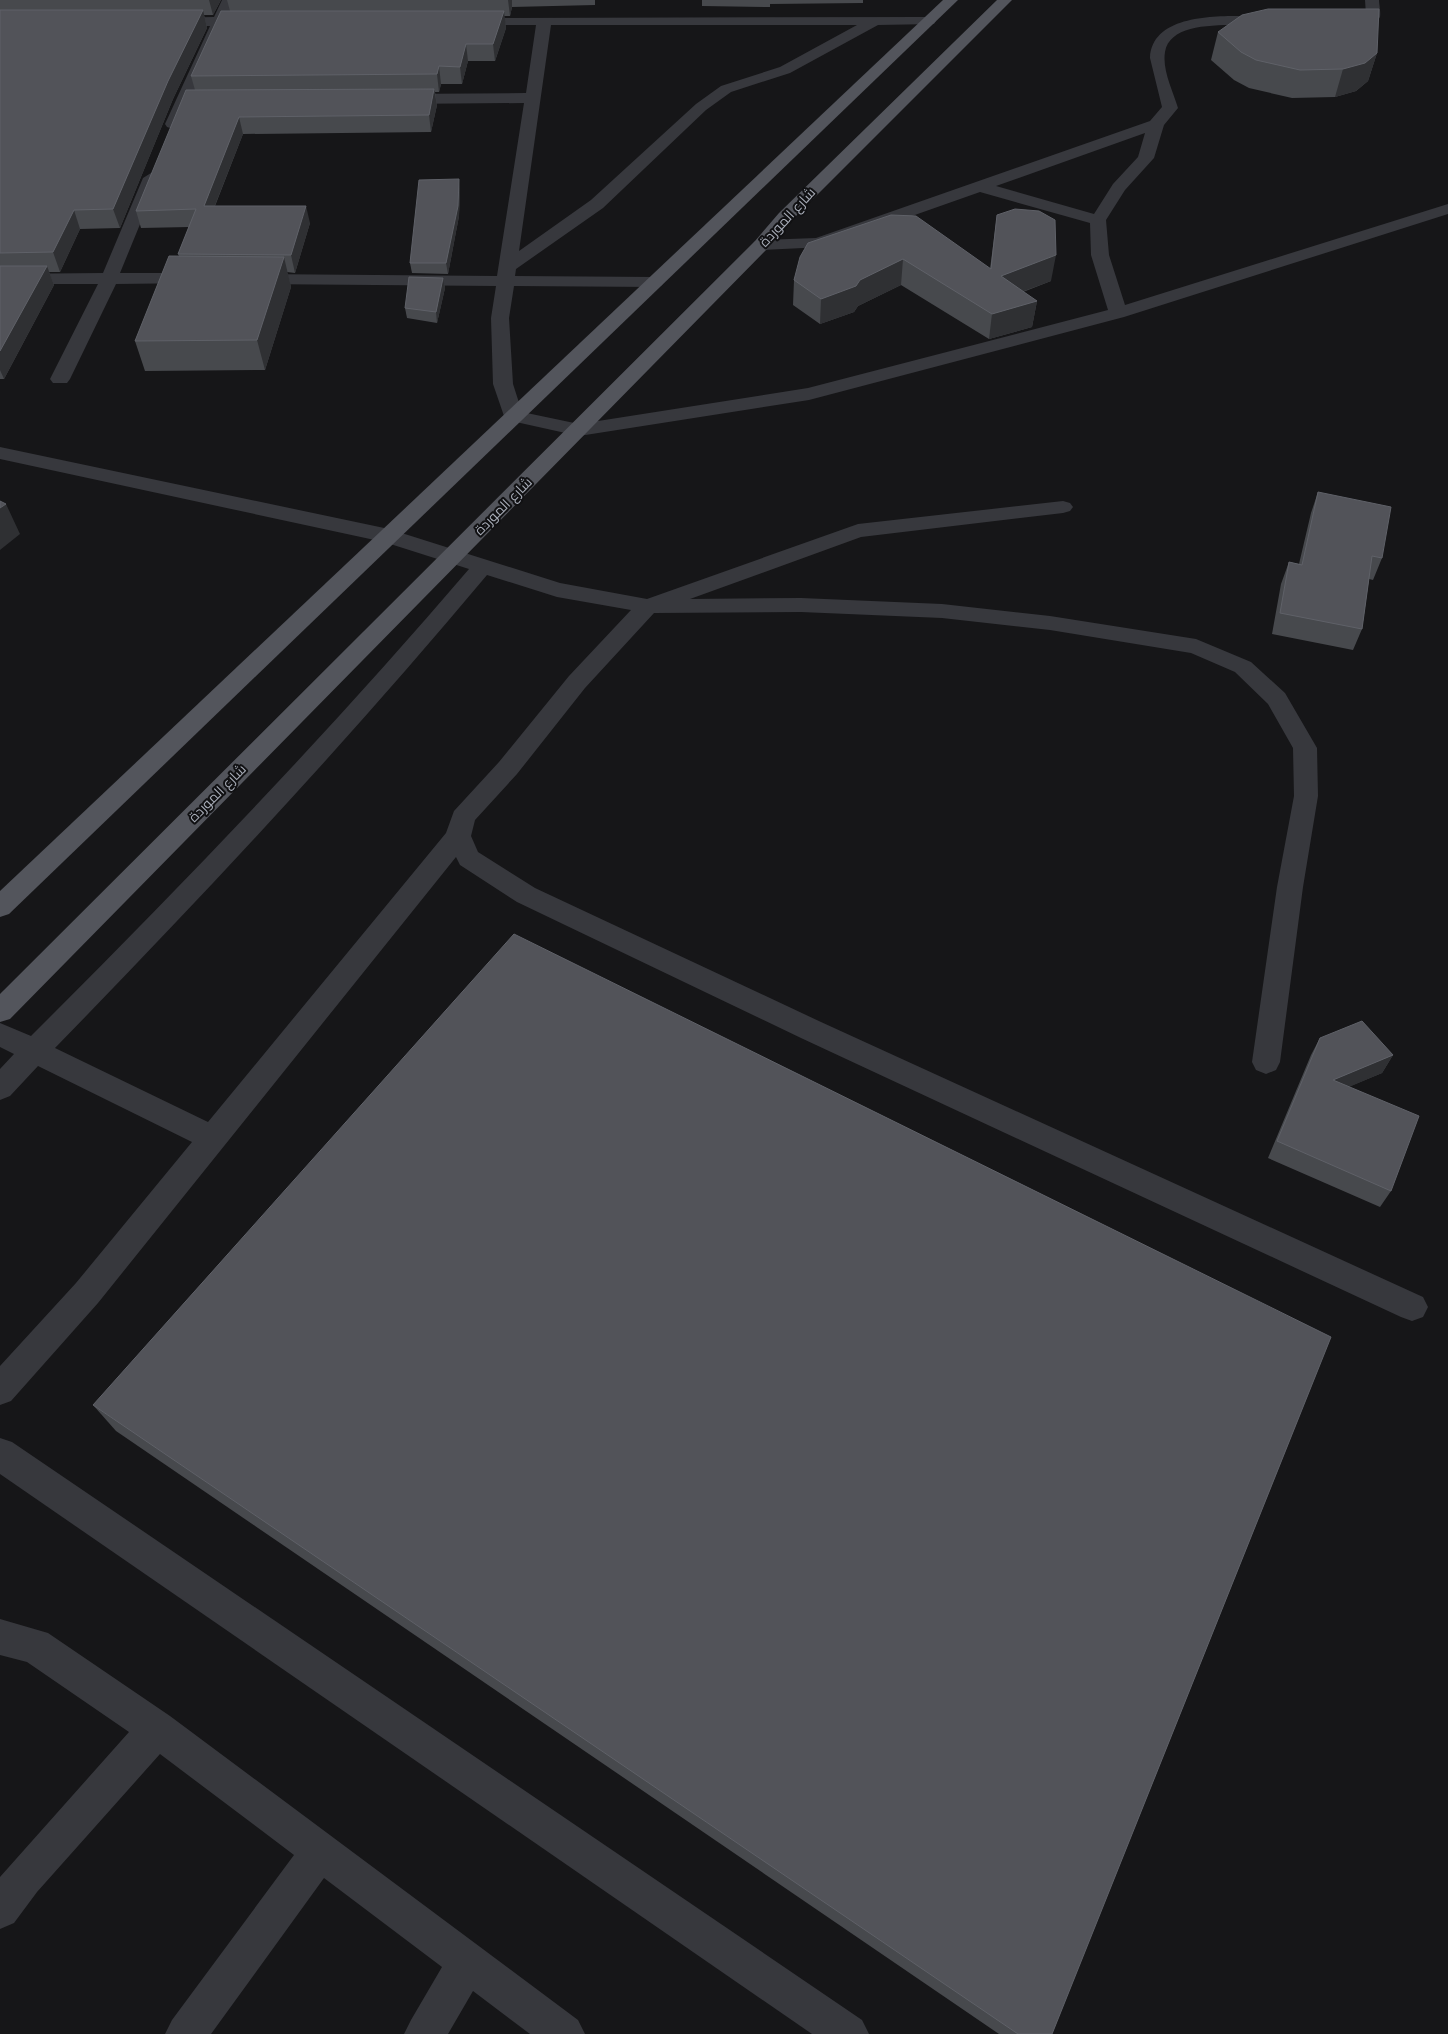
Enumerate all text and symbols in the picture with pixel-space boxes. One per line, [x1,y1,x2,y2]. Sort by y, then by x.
street label: شارع الموردة [755,184,819,250]
street label: شارع الموردة [470,473,536,539]
street label: شارع الموردة [184,760,250,826]

